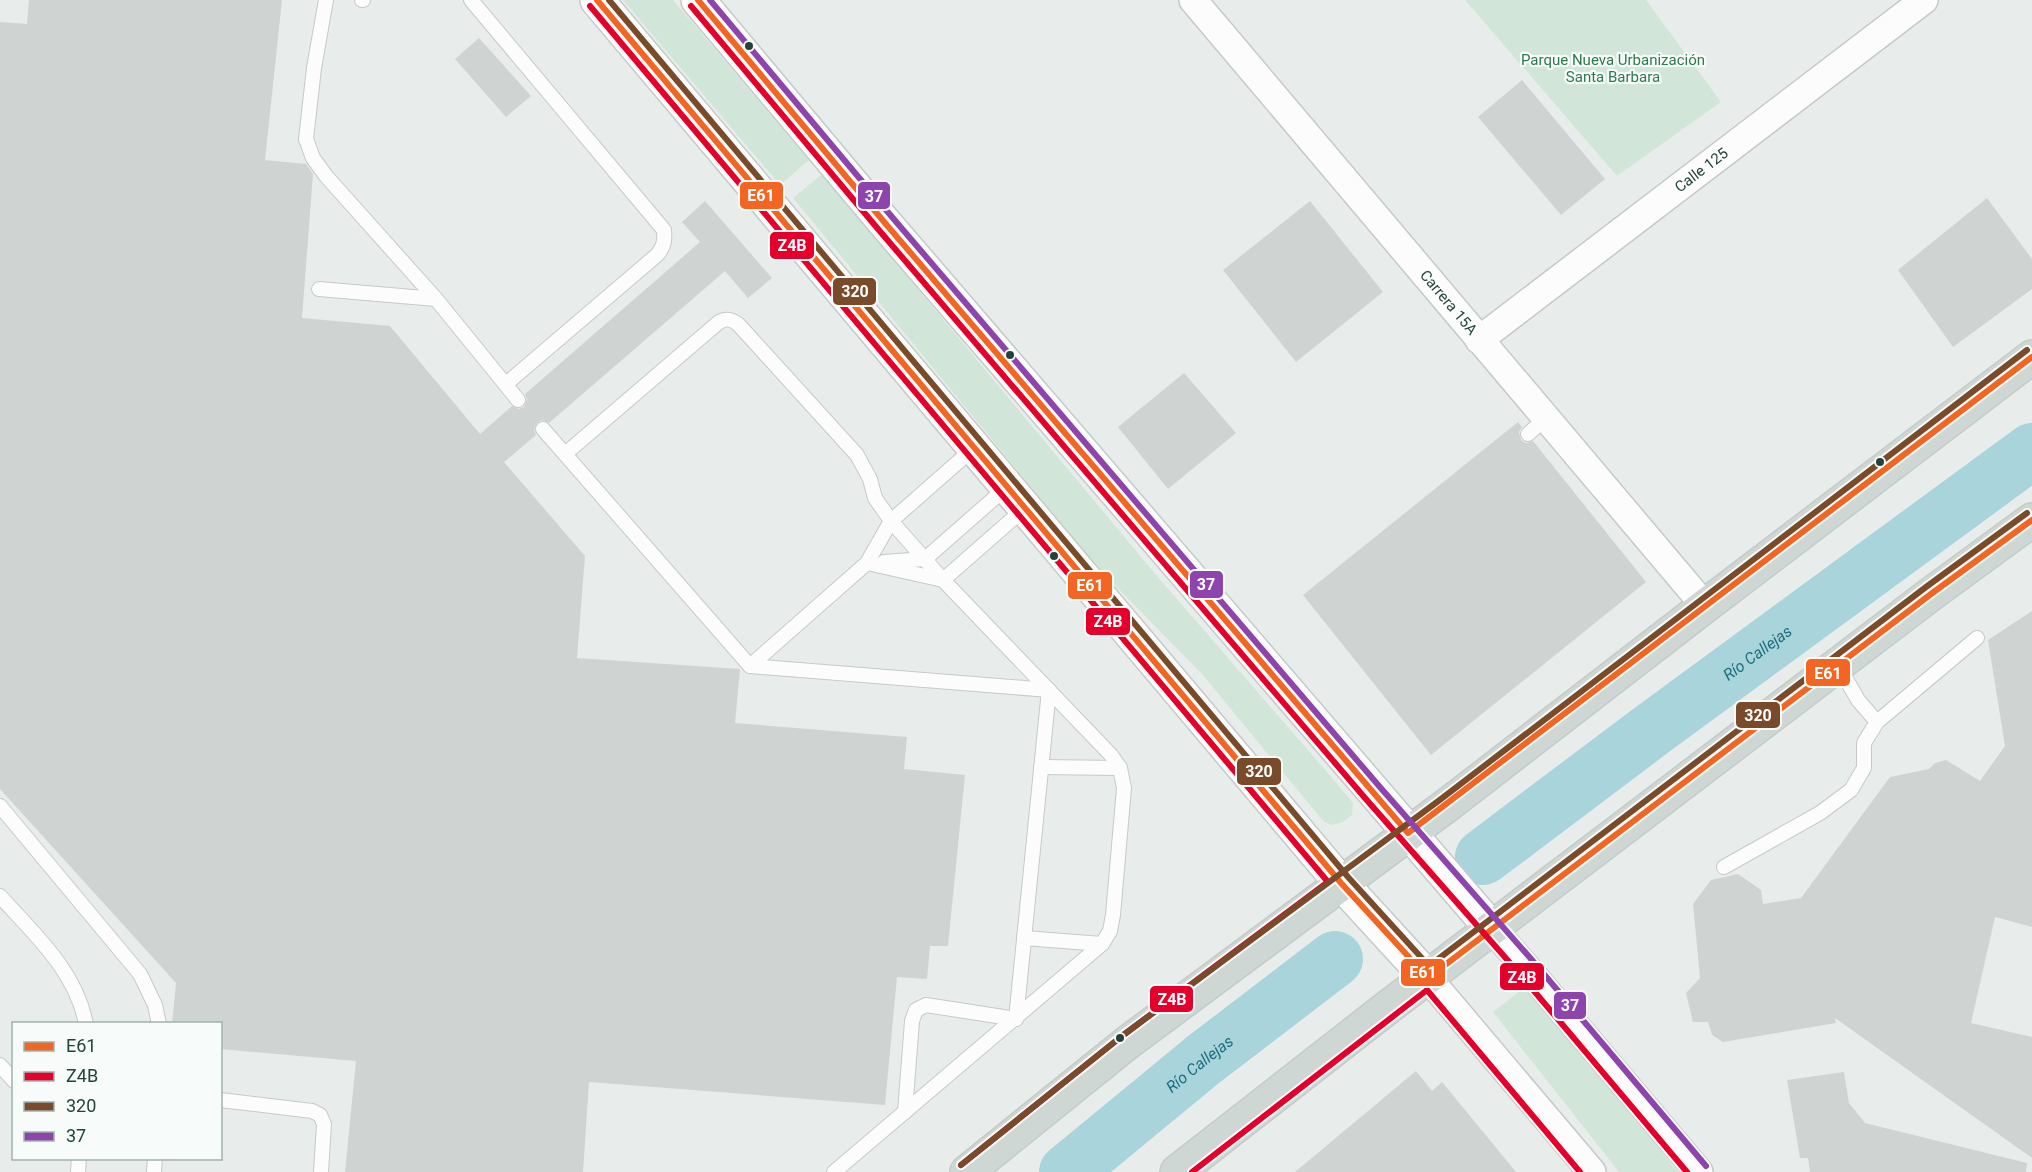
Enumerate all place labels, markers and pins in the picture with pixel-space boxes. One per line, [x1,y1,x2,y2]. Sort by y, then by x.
unlabelled marker [743,40,755,52]
unlabelled marker [1004,349,1016,361]
unlabelled marker [1874,456,1886,468]
unlabelled marker [1048,550,1060,562]
unlabelled marker [1114,1032,1126,1044]

